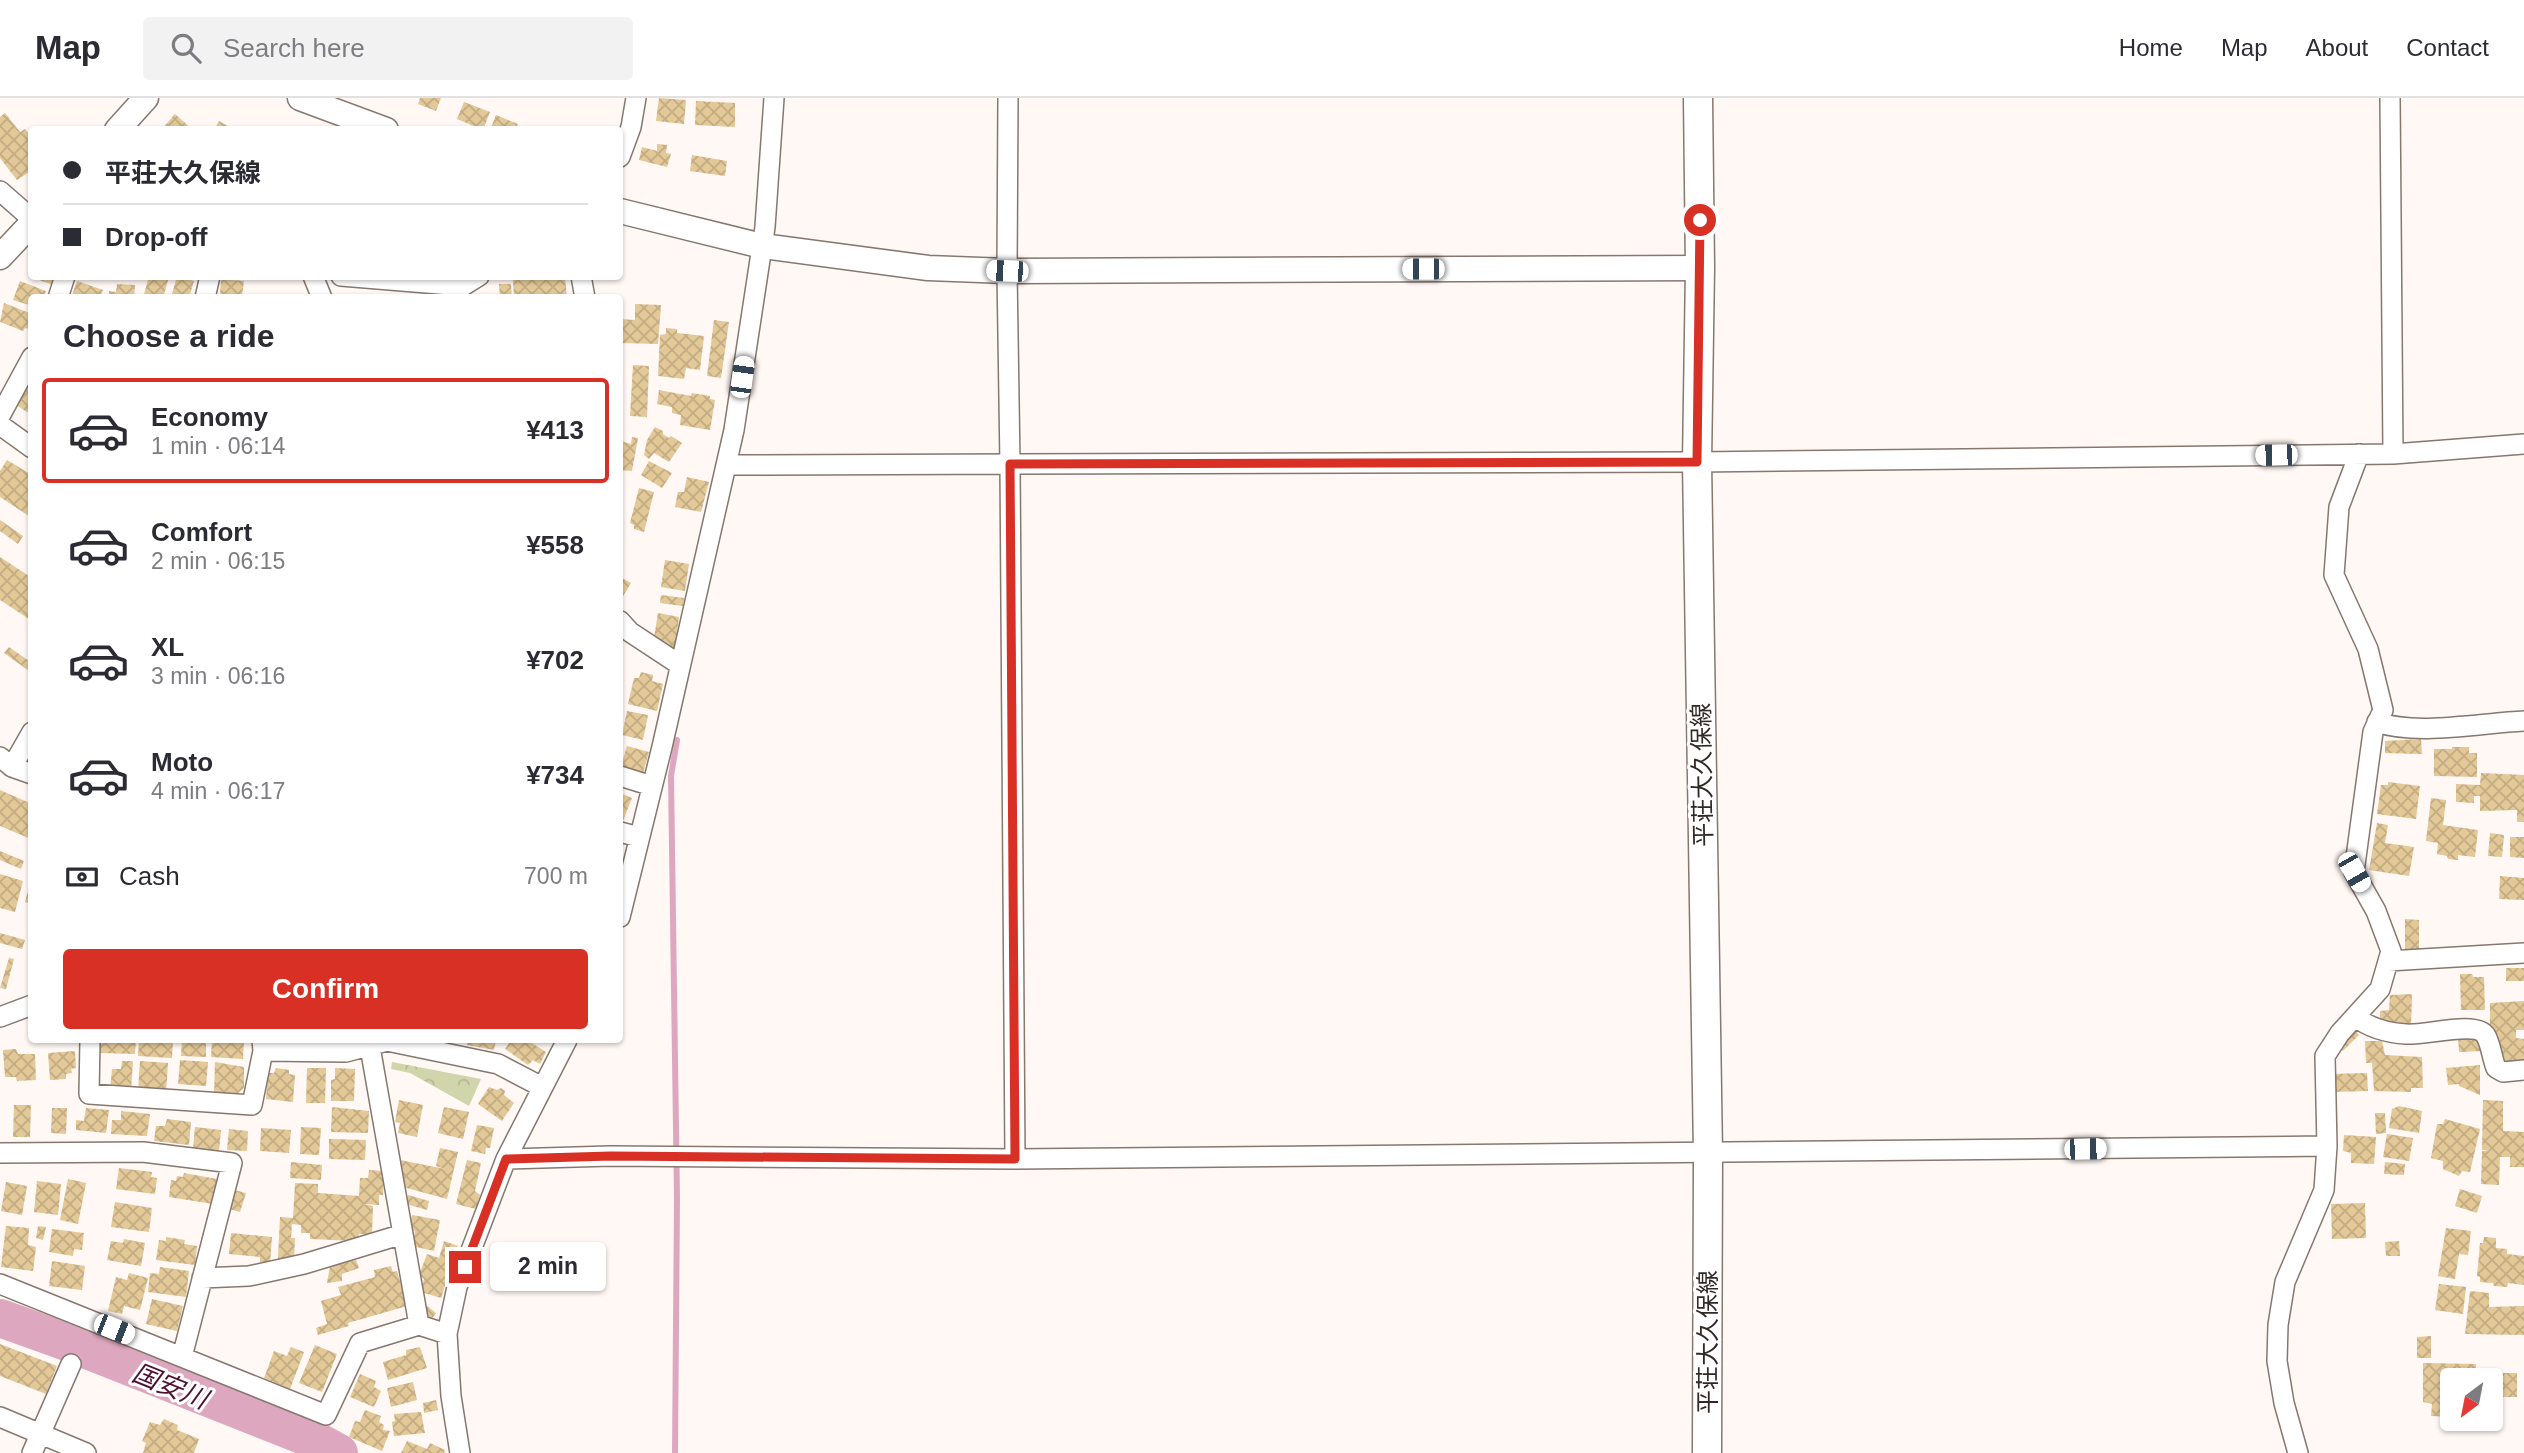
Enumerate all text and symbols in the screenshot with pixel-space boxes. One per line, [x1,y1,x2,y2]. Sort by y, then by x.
search box [143,17,633,80]
text: Map [35,29,101,66]
icon: search [167,29,205,67]
text: Search here [223,33,365,63]
text: Home [2119,34,2183,61]
text: Map [2221,34,2268,61]
text: About [2306,34,2368,61]
text: Contact [2406,34,2489,61]
text: 平荘大久保線 [105,158,261,188]
route start [1684,204,1716,236]
text: Drop-off [105,222,208,252]
car [1403,259,1445,280]
car [986,260,1029,282]
text: Choose a ride [63,318,275,354]
car [729,355,756,399]
icon: car [67,399,130,462]
text: Economy [151,402,268,432]
text: ¥413 [526,415,584,445]
text: 1 min · 06:14 [151,433,285,459]
car [2255,444,2298,466]
icon: car [67,514,130,577]
text: Comfort [151,517,252,547]
text: ¥558 [526,530,584,560]
text: 2 min · 06:15 [151,548,285,574]
icon: car [67,629,130,692]
text: XL [151,632,184,662]
text: ¥702 [526,645,584,675]
text: 3 min · 06:16 [151,663,285,689]
street label: 平荘大久保線 [1687,703,1717,847]
icon: car [67,744,130,807]
text: Moto [151,747,213,777]
text: ¥734 [526,760,584,790]
text: 4 min · 06:17 [151,778,285,804]
car [2335,849,2374,895]
icon: cash [63,858,101,896]
text: Cash [119,861,180,891]
text: 700 m [524,863,588,889]
button: Confirm [63,949,588,1029]
car [2064,1138,2107,1160]
callout: 2 min [490,1242,605,1292]
route end [449,1251,481,1283]
text: 2 min [518,1253,578,1279]
street label: 平荘大久保線 [1694,1270,1721,1414]
car [91,1311,138,1347]
water label: 国安川 [128,1357,215,1416]
north arrow [2440,1368,2502,1432]
map controls [2440,1368,2503,1431]

